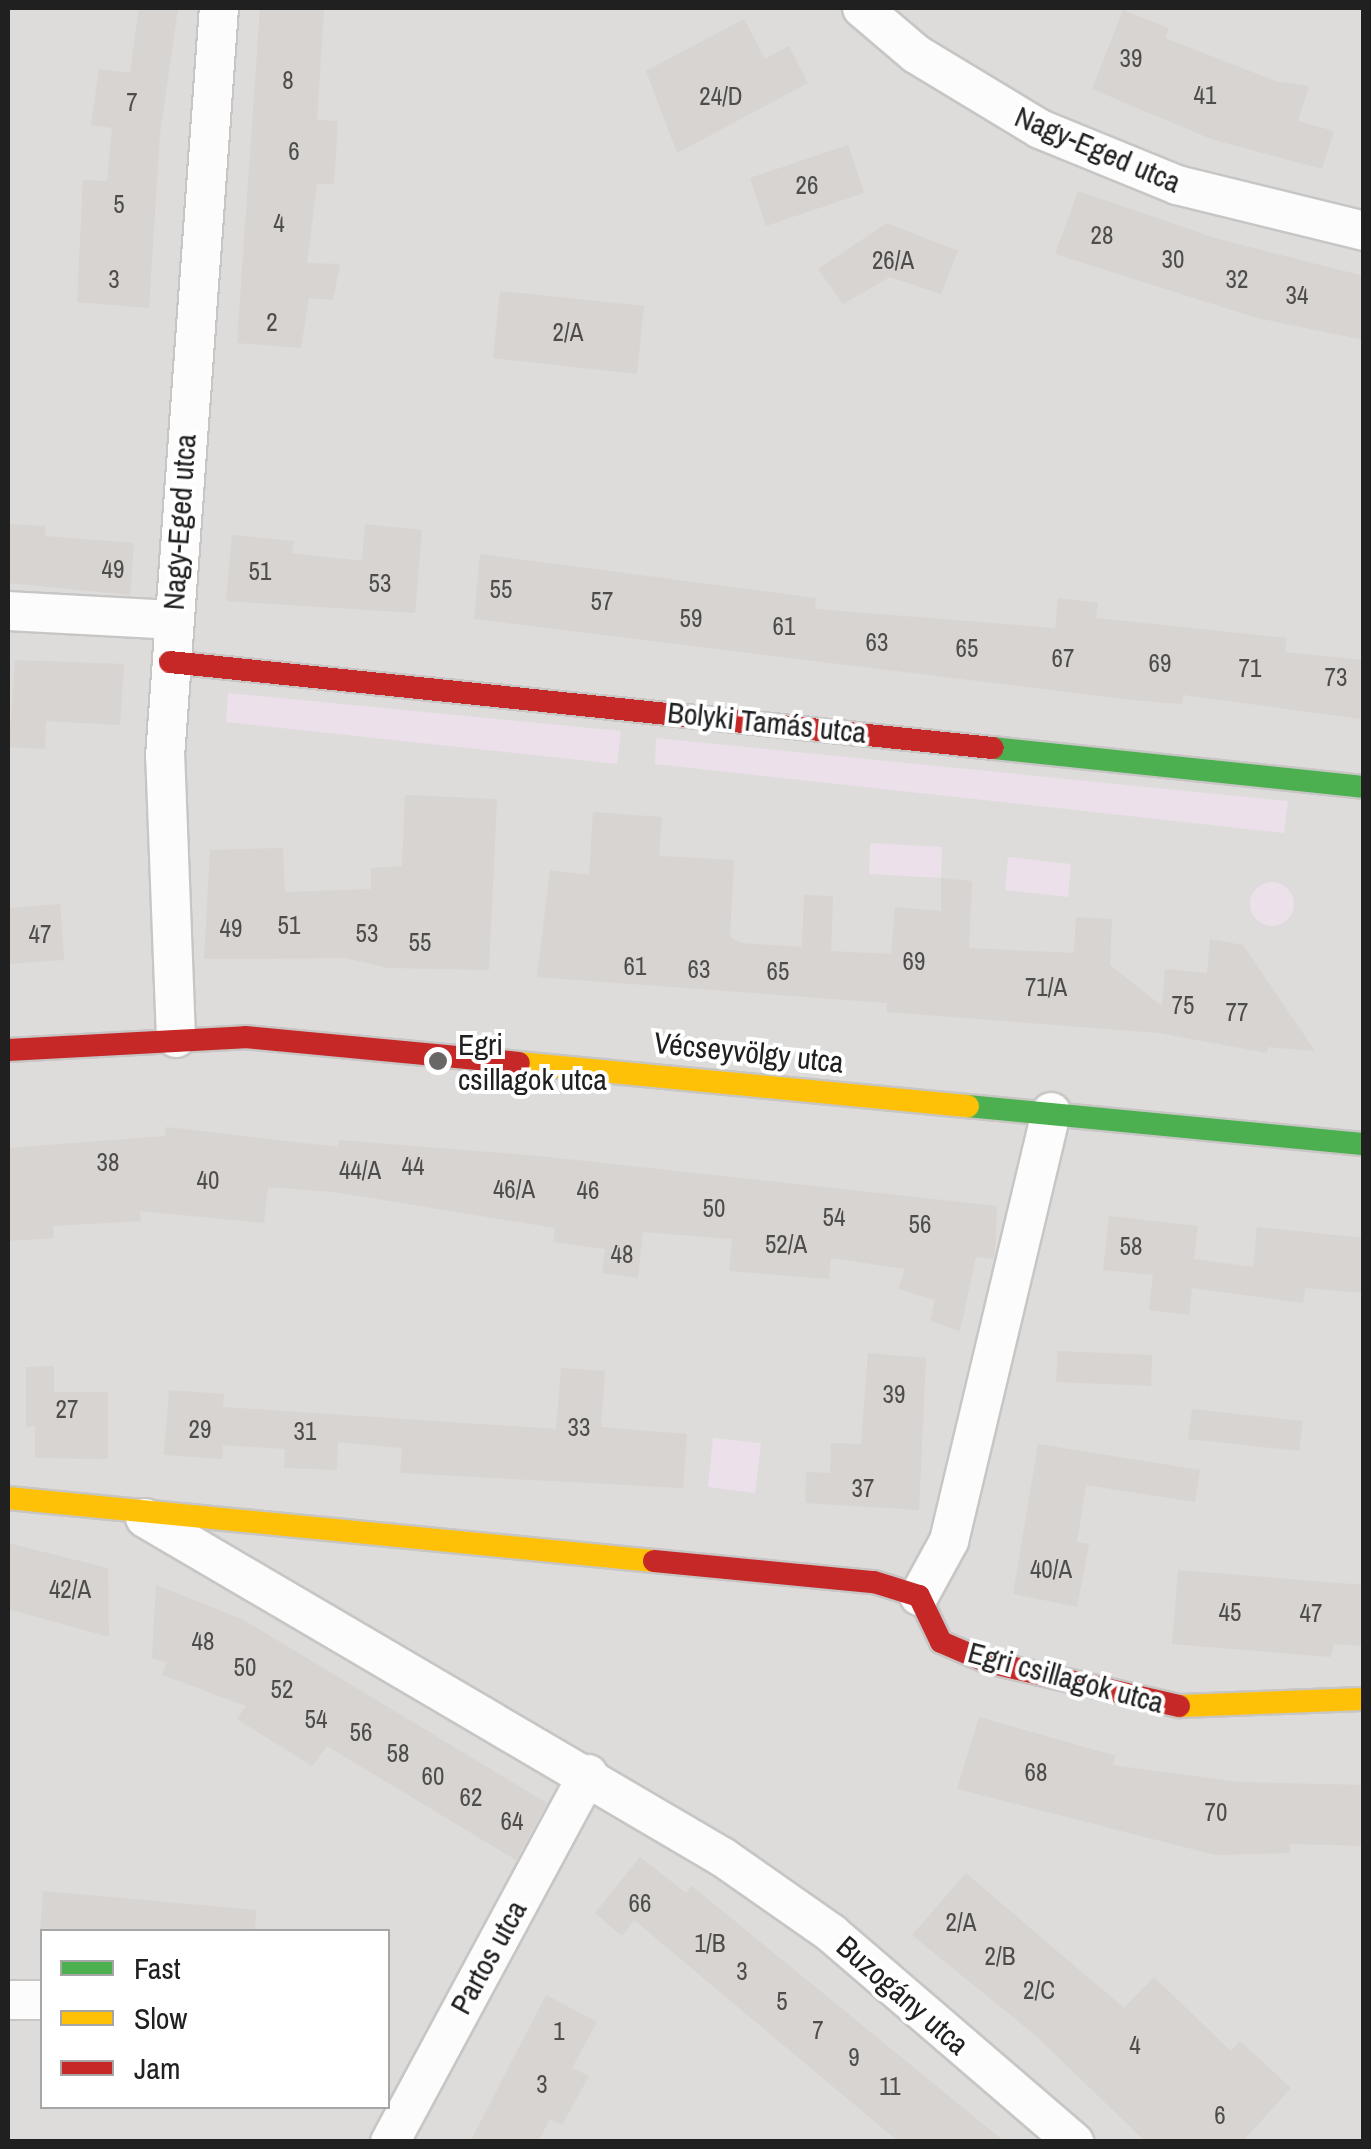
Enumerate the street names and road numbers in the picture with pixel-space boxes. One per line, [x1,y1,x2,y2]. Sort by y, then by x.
street label: Nagy-Eged utca [1010,98,1186,200]
street label: Nagy-Eged utca [155,433,203,611]
street label: Bolyki Tamás utca [666,694,868,750]
street label: Vécseyvölgy utca [653,1024,845,1080]
street label: Egri csillagok utca [964,1634,1168,1720]
street label: Partos utca [442,1894,534,2020]
street label: Buzogány utca [830,1928,976,2062]

